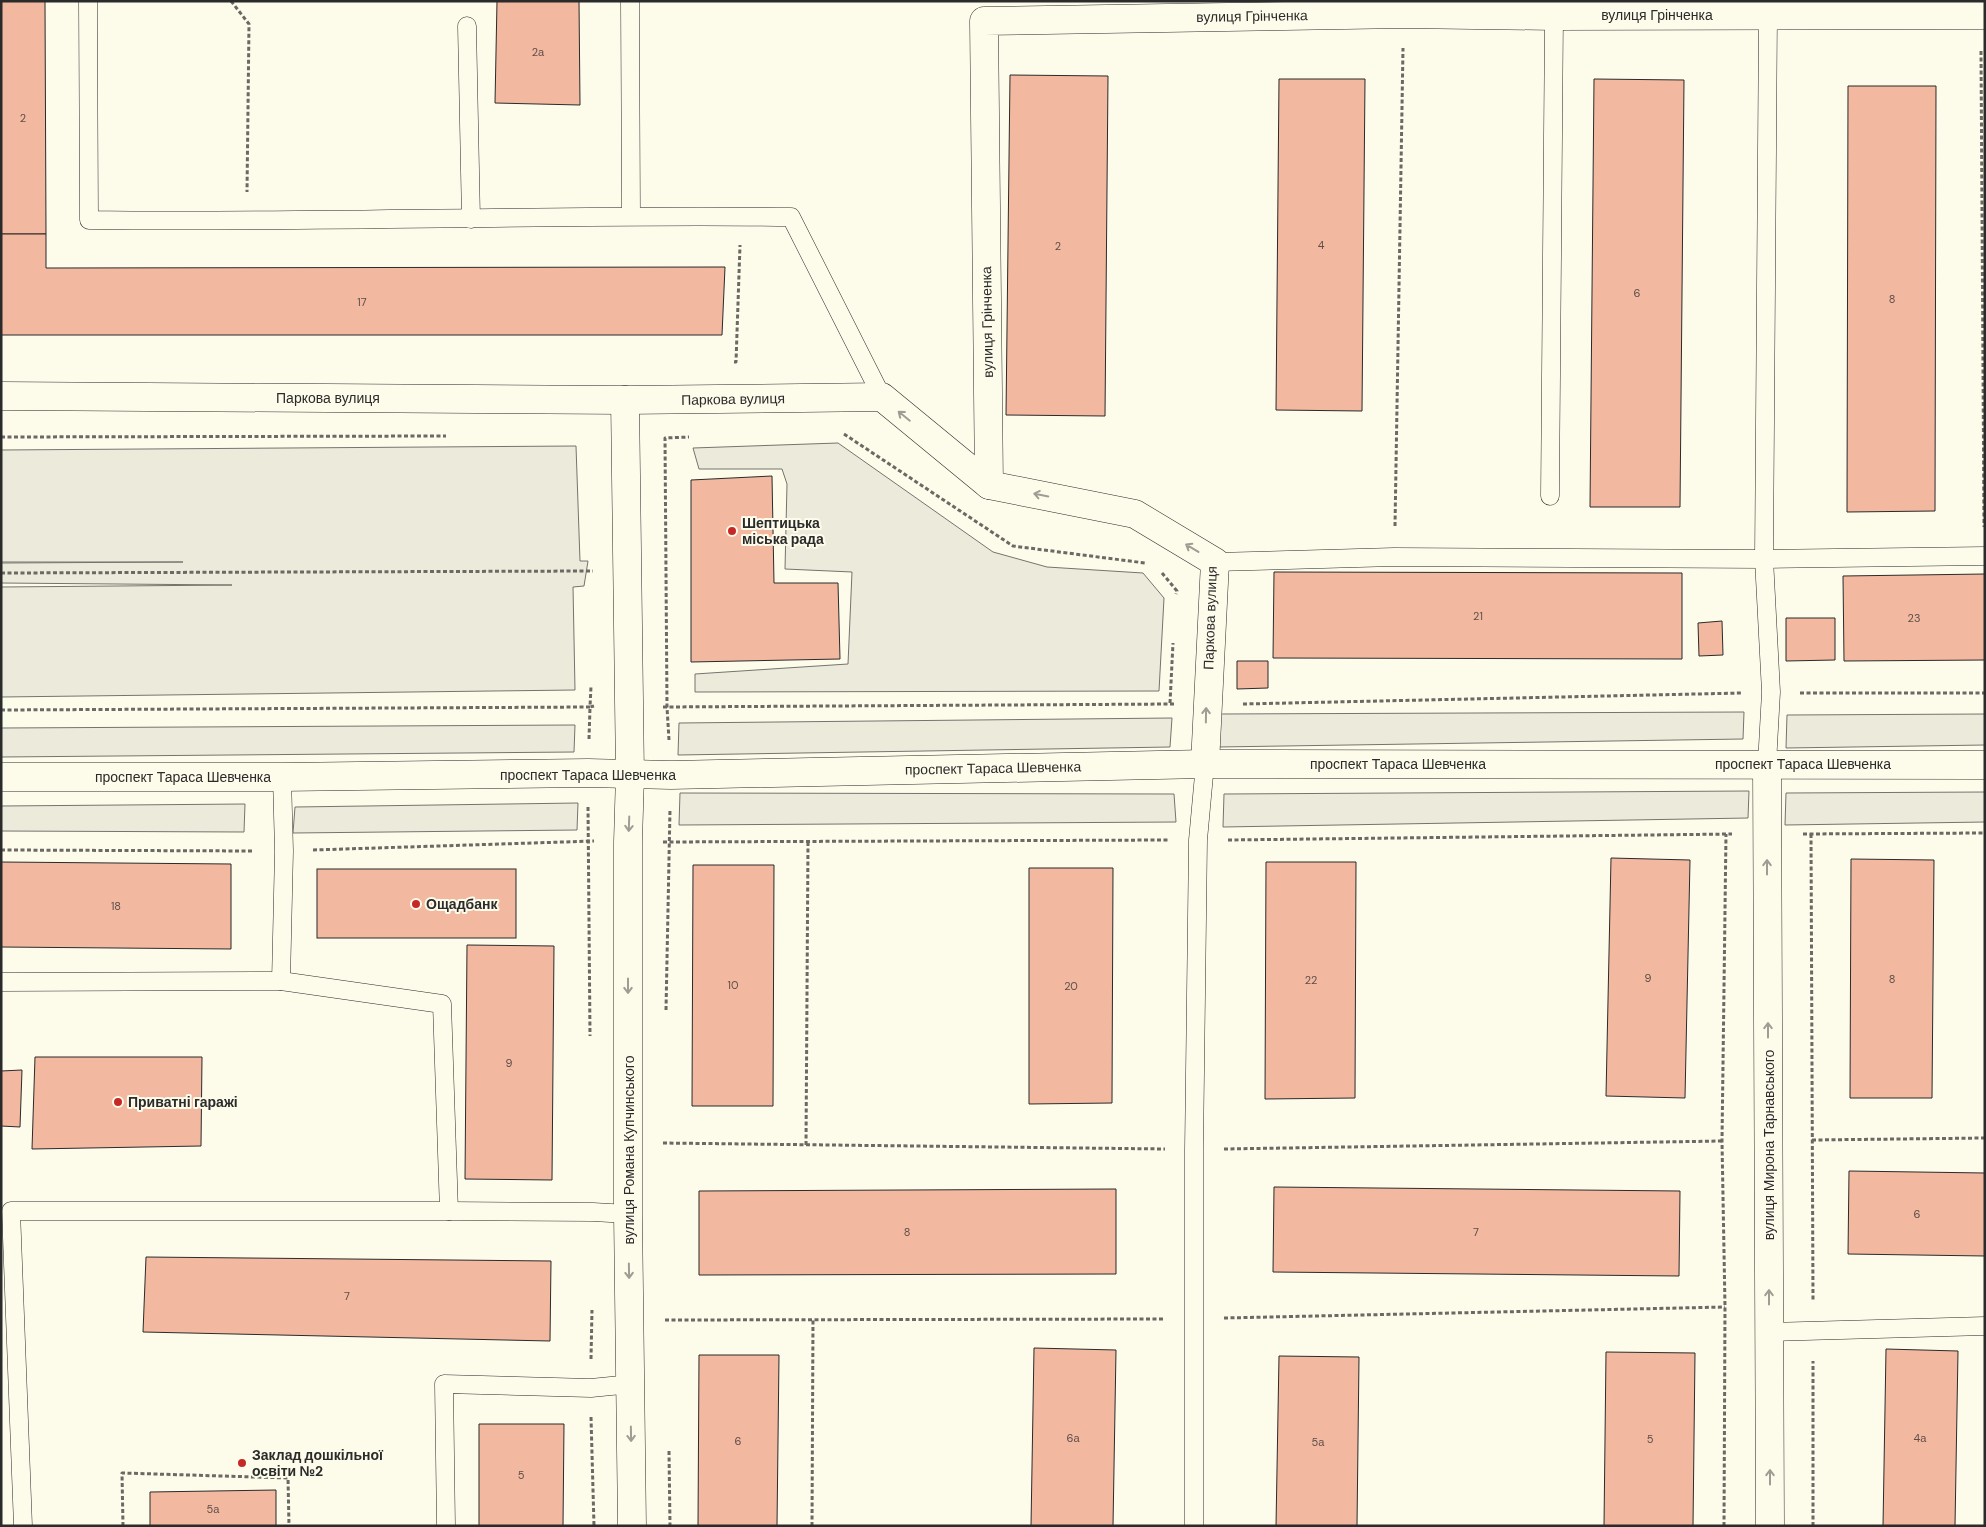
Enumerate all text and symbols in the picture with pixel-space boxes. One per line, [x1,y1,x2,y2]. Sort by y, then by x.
street label: вулиця Грінченка [1196,6,1308,26]
street label: вулиця Грінченка [1601,6,1713,24]
house number: 2а [532,45,545,59]
house number: 2 [20,111,26,125]
house number: 4 [1318,238,1325,252]
house number: 2 [1055,239,1061,253]
street label: вулиця Грінченка [977,266,997,378]
house number: 6 [1634,286,1641,300]
house number: 8 [1889,292,1895,306]
house number: 17 [357,295,367,309]
street label: Паркова вулиця [276,389,380,407]
street label: Паркова вулиця [681,389,785,409]
one-way arrow [898,410,911,421]
one-way arrow [1033,490,1049,499]
place label: Шептицька міська рада [742,514,824,548]
marker: Шептицька міська рада [726,525,738,537]
one-way arrow [1185,542,1199,552]
street label: Паркова вулиця [1199,566,1221,670]
house number: 21 [1473,609,1483,623]
house number: 23 [1908,611,1920,625]
one-way arrow [1201,707,1211,724]
street label: проспект Тараса Шевченка [1310,755,1486,773]
street label: проспект Тараса Шевченка [1715,755,1891,773]
street label: проспект Тараса Шевченка [905,757,1081,779]
street label: проспект Тараса Шевченка [500,766,676,784]
street label: проспект Тараса Шевченка [95,768,271,786]
one-way arrow [624,815,634,831]
one-way arrow [1762,859,1772,876]
place label: Ощадбанк [426,895,498,913]
marker: Ощадбанк [410,898,422,910]
house number: 18 [111,899,121,913]
house number: 9 [1645,971,1652,985]
house number: 8 [1889,972,1895,986]
house number: 22 [1305,973,1317,987]
one-way arrow [623,978,633,994]
house number: 10 [728,978,738,992]
house number: 20 [1064,979,1078,993]
one-way arrow [1763,1022,1773,1038]
street label: вулиця Мирона Тарнавського [1760,1049,1778,1240]
street label: вулиця Романа Купчинського [620,1055,638,1244]
house number: 9 [506,1056,513,1070]
place label: Приватні гаражі [128,1093,238,1111]
marker: Приватні гаражі [112,1096,124,1108]
house number: 6 [1914,1207,1921,1221]
house number: 8 [904,1225,910,1239]
house number: 7 [1473,1225,1479,1239]
one-way arrow [624,1262,634,1279]
house number: 7 [344,1289,350,1303]
one-way arrow [1764,1289,1774,1306]
one-way arrow [626,1425,636,1441]
house number: 6а [1066,1431,1080,1445]
house number: 4а [1914,1431,1927,1445]
house number: 5 [1647,1432,1654,1446]
house number: 6 [735,1434,742,1448]
house number: 5а [1312,1435,1325,1449]
place label: Заклад дошкільної освіти №2 [252,1446,384,1480]
marker: Заклад дошкільної освіти №2 [236,1457,248,1469]
house number: 5 [518,1468,525,1482]
one-way arrow [1765,1469,1774,1485]
house number: 5а [207,1502,220,1516]

